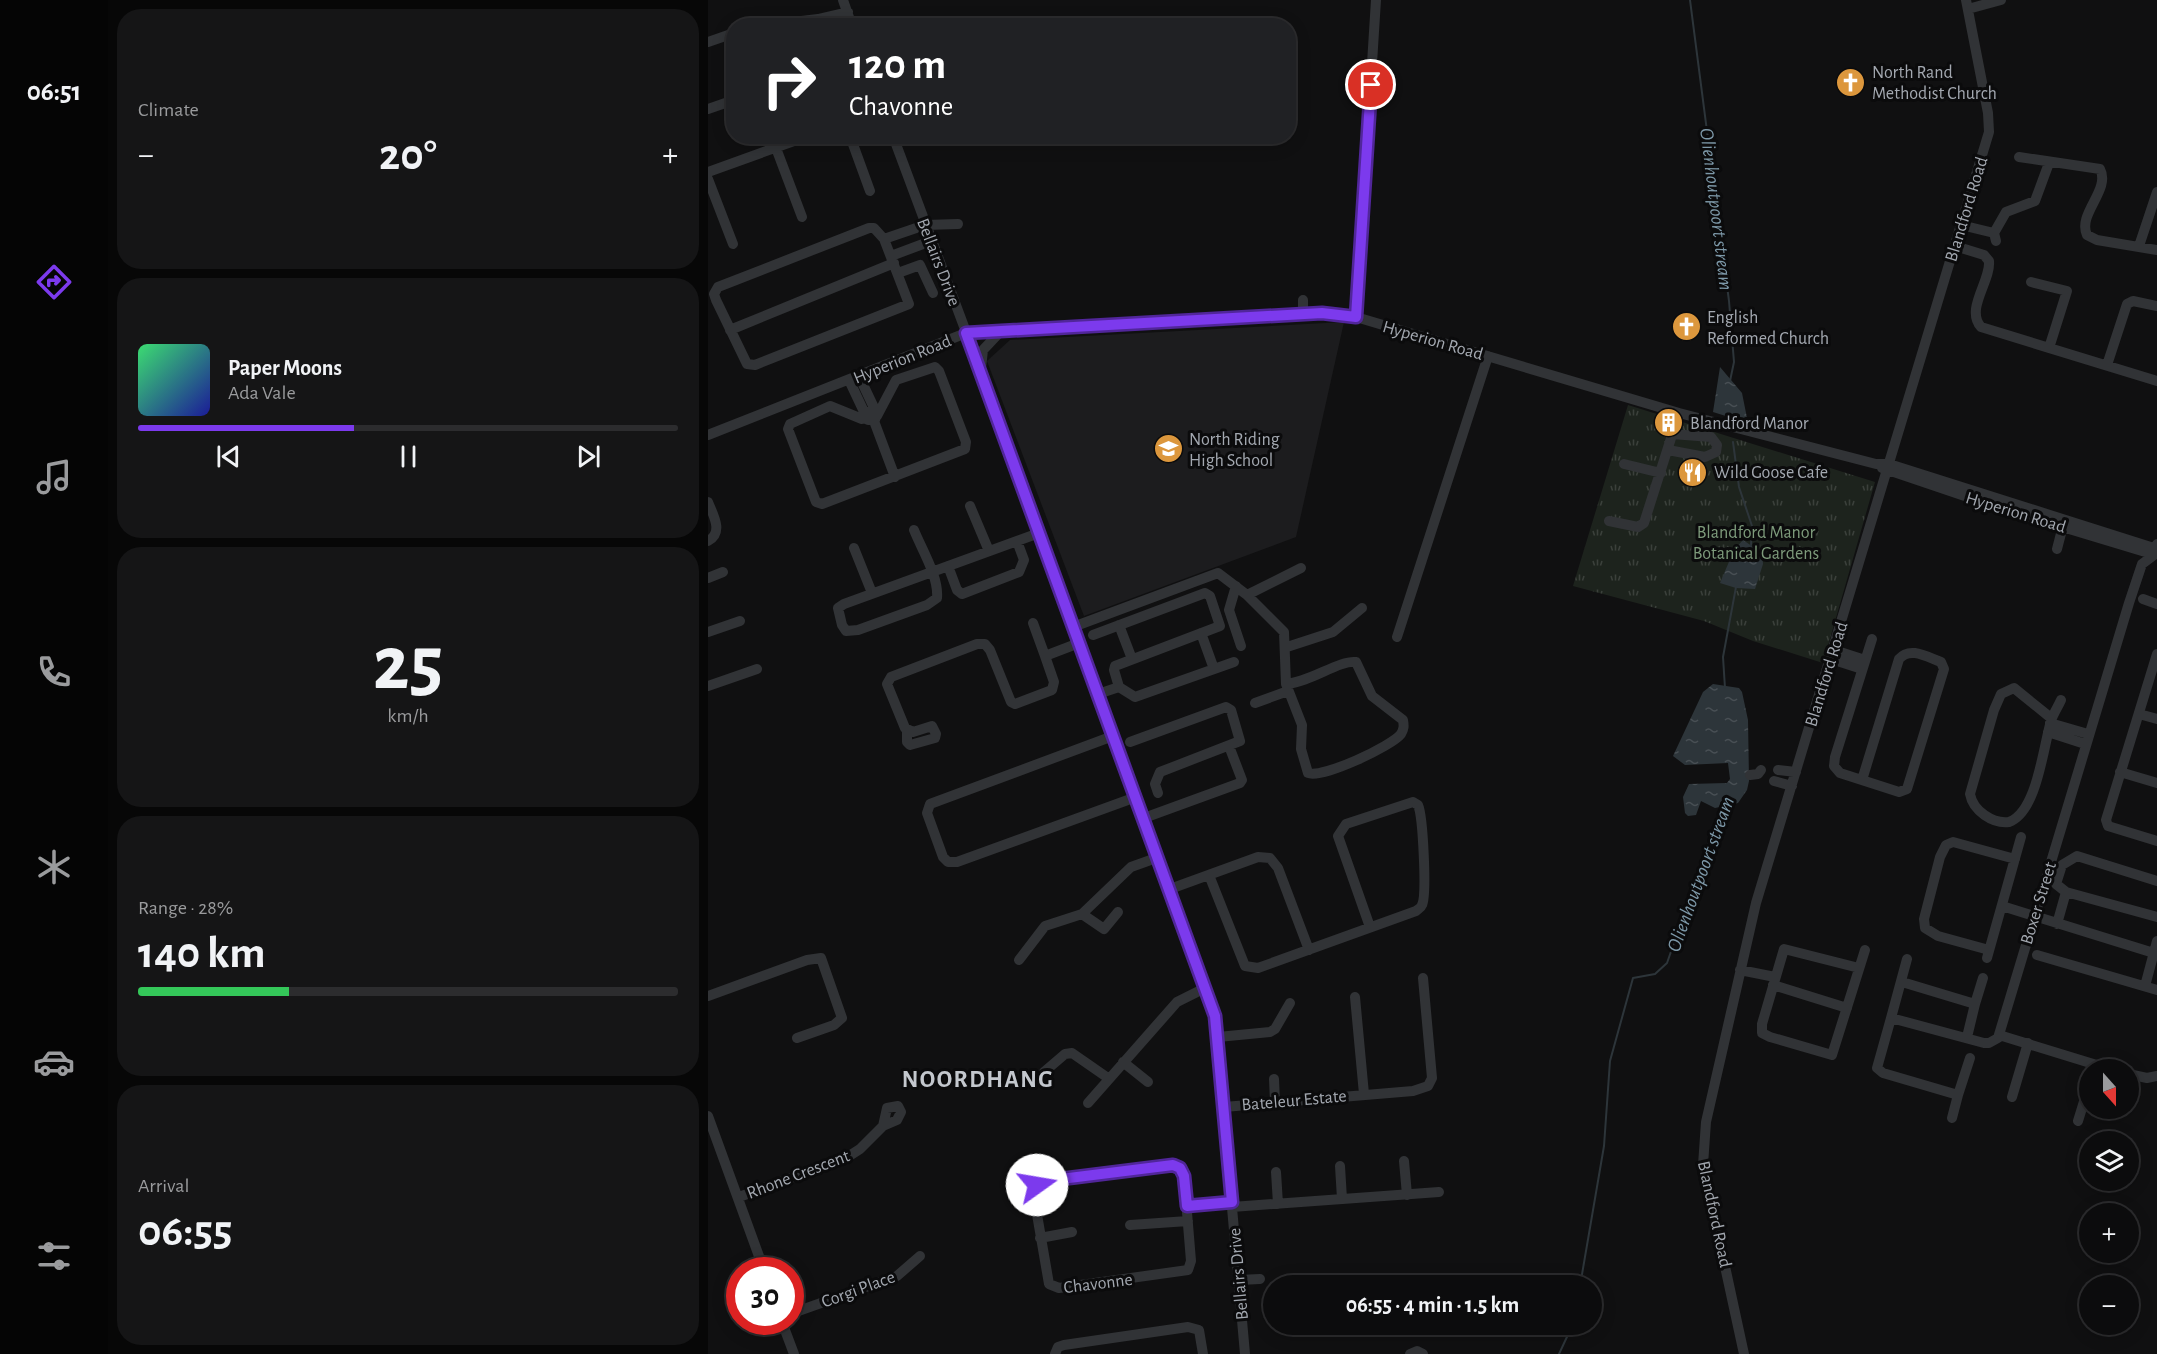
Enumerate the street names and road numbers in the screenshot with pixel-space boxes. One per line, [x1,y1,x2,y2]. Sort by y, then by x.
street label: Blandford Road [1942,155,1991,264]
street label: Bellairs Drive [913,216,963,309]
street label: Hyperion Road [1380,318,1485,364]
street label: Hyperion Road [851,332,954,388]
street label: Hyperion Road [1963,489,2068,537]
street label: Blandford Road [1802,620,1851,729]
street label: Boxer Street [2018,860,2060,947]
street label: Bateleur Estate [1241,1087,1347,1115]
street label: Rhone Crescent [745,1147,852,1203]
street label: Blandford Road [1694,1159,1734,1269]
street label: Bellairs Drive [1226,1227,1252,1321]
street label: Corgi Place [819,1268,898,1312]
street label: Chavonne [1063,1271,1134,1297]

